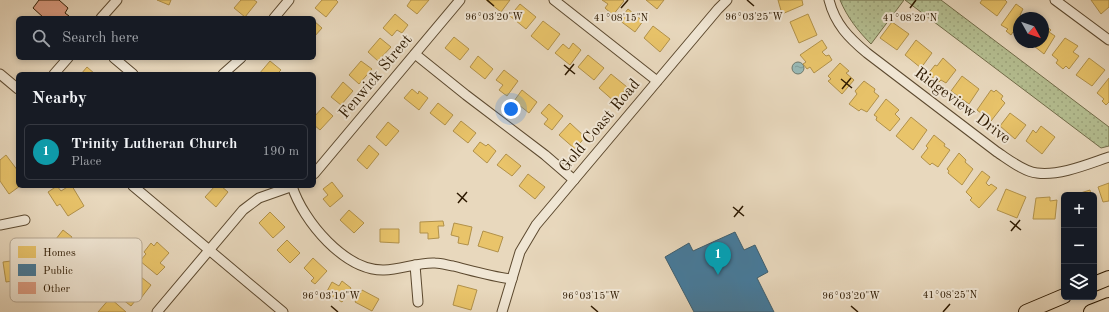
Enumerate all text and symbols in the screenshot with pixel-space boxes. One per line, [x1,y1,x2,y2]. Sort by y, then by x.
text: 96°03'20"W [465,12,523,22]
text: 96°03'25"W [725,12,783,22]
north arrow [1013,12,1049,48]
text: 41°08'15"N [594,13,649,23]
text: 41°08'20"N [883,13,938,23]
search box [16,16,316,60]
icon: search [30,27,52,49]
text: Search here [62,31,139,46]
street label: Fenwick Street [336,31,416,122]
street label: Ridgeview Drive [911,65,1013,147]
street label: Gold Coast Road [557,76,643,176]
text: Nearby [32,90,87,107]
your location [501,99,521,119]
text: Trinity Lutheran Church [71,137,237,152]
text: 1 [42,145,50,158]
text: 190 m [262,145,299,158]
text: Place [71,155,101,168]
map controls [1061,192,1097,300]
button: + [1061,192,1097,228]
button: − [1061,228,1097,264]
legend [10,238,142,302]
pin: 1 [705,242,731,275]
text: Homes [43,248,76,259]
button: layers [1061,264,1097,300]
text: Public [43,266,73,277]
text: Other [43,284,71,295]
text: 41°08'25"N [923,290,978,300]
text: 96°03'10"W [302,291,360,301]
text: 96°03'15"W [562,291,620,301]
text: 96°03'20"W [822,291,880,301]

